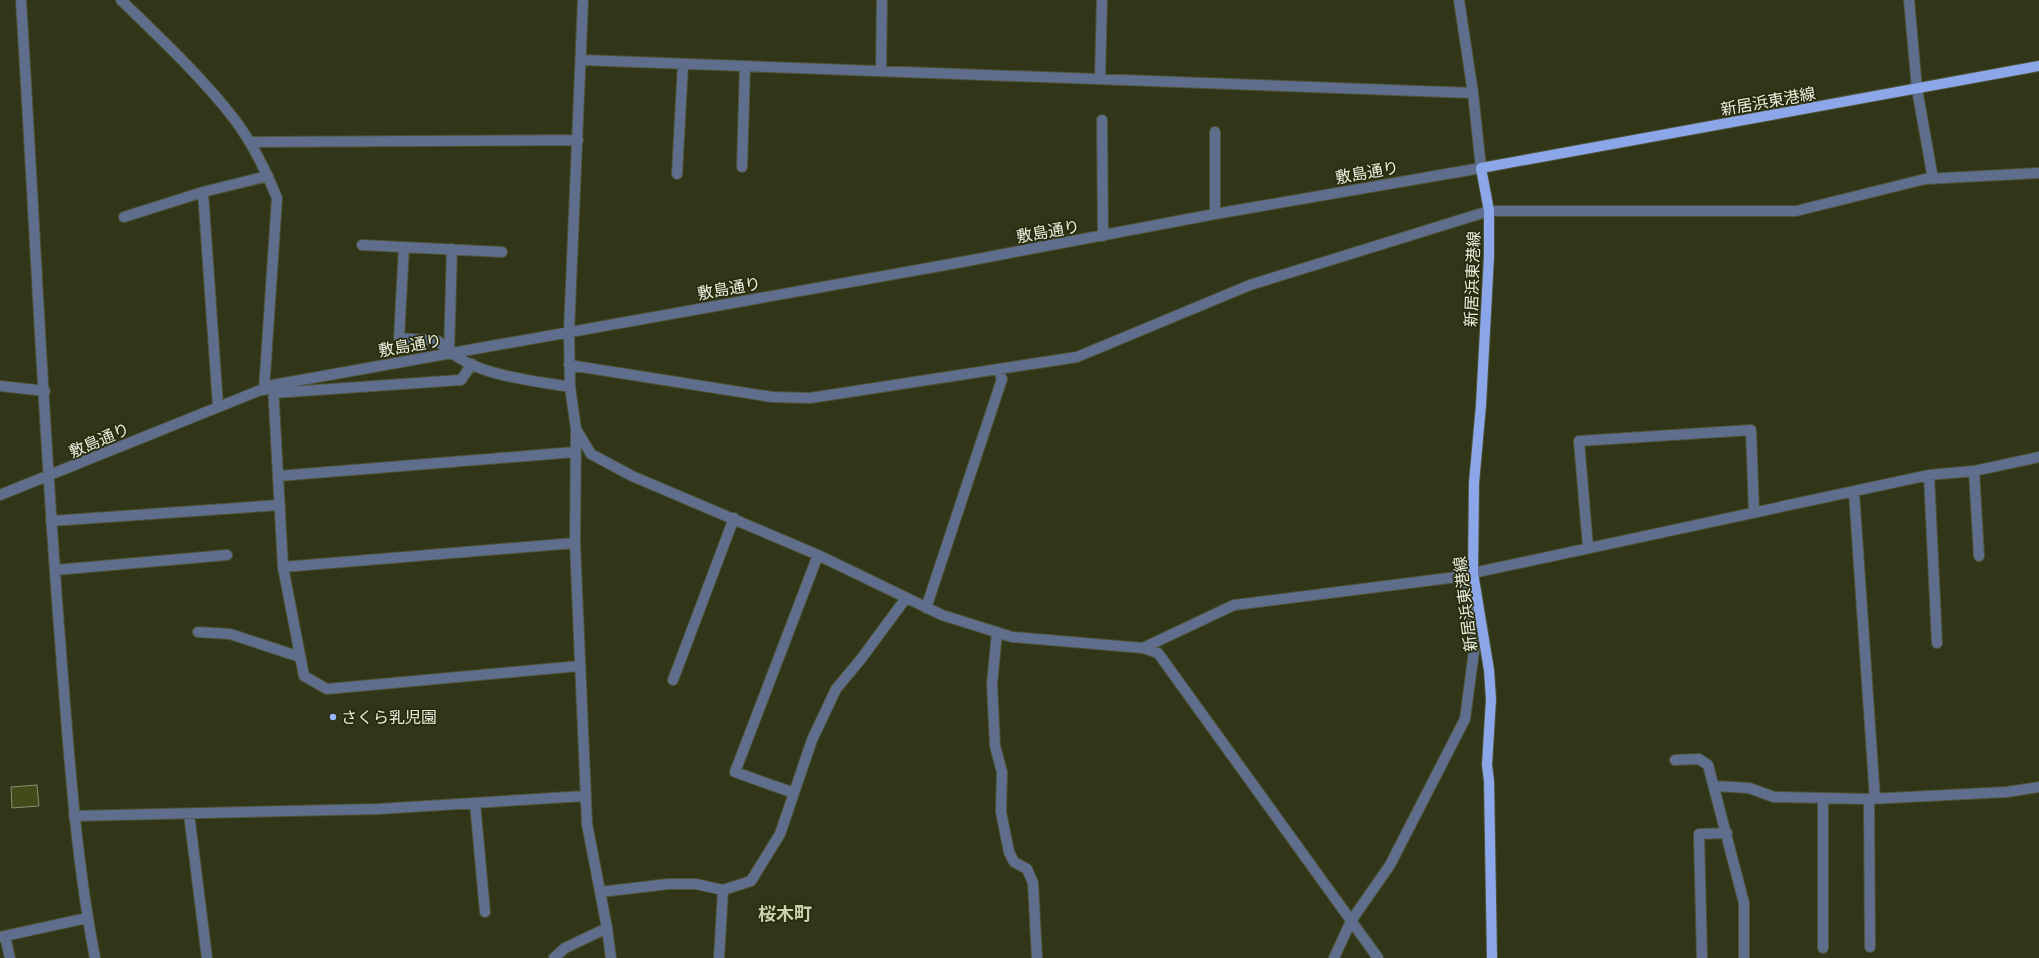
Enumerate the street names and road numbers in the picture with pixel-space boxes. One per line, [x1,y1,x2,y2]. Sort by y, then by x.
street label: 新居浜東港線 [1719,84,1817,119]
street label: 敷島通り [1334,158,1400,187]
street label: 敷島通り [1015,217,1081,246]
street label: 新居浜東港線 [1461,231,1484,327]
street label: 敷島通り [696,274,762,303]
street label: 敷島通り [377,331,443,360]
street label: 敷島通り [66,419,132,462]
street label: 新居浜東港線 [1450,555,1481,653]

